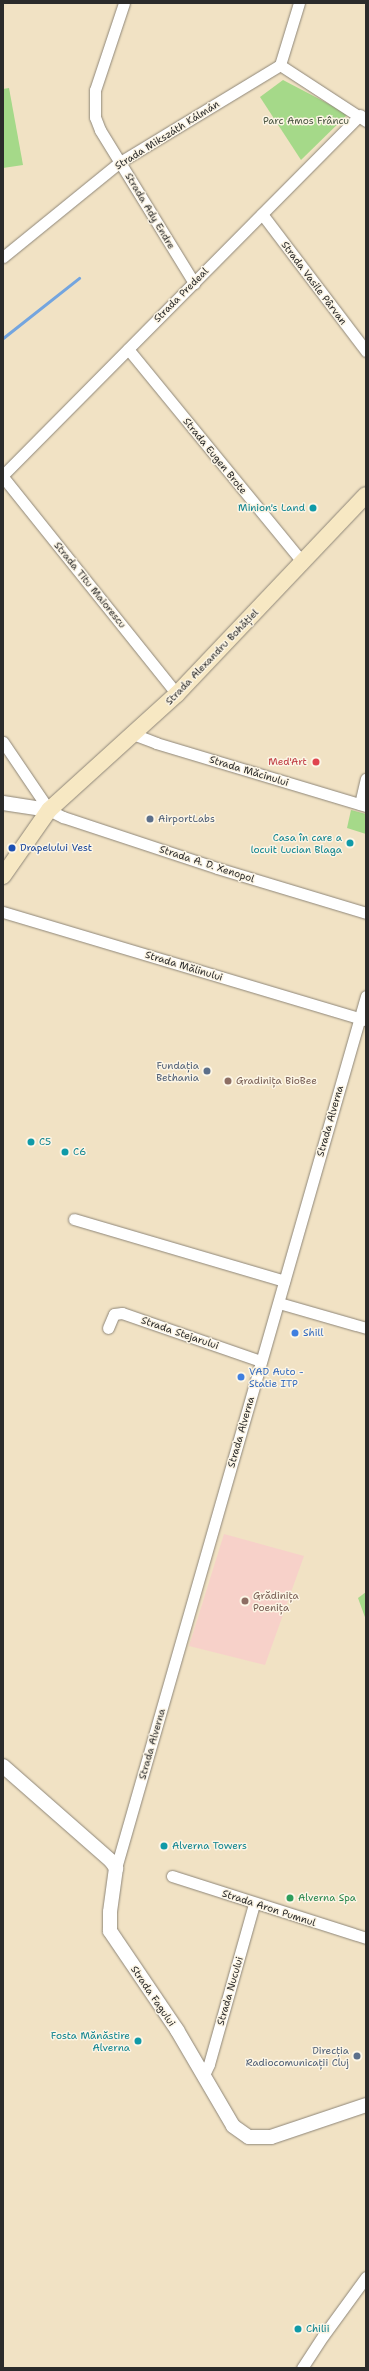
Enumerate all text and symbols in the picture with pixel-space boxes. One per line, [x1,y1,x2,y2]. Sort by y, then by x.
street label: Strada Mikszáth Kálmán [113,98,221,172]
park label: Parc Amos Frâncu [263,115,349,127]
street label: Strada Ady Endre [123,171,177,251]
street label: Strada Vasile Pârvan [279,239,349,327]
street label: Strada Predeal [151,265,211,325]
street label: Strada Eugen Brote [181,416,249,496]
place label: Minion's Land [238,502,305,514]
marker: Minion's Land [308,503,318,513]
street label: Strada Titu Maiorescu [52,540,128,630]
street label: Strada Alexandru Bohățiel [163,607,261,707]
street label: Strada Măcinului [208,753,290,789]
place label: Med'Art [268,756,307,768]
marker: Med'Art [310,756,322,768]
place label: AirportLabs [158,813,215,825]
marker: AirportLabs [145,814,155,824]
place label: Casa în care a locuit Lucian Blaga [251,831,342,854]
marker: Casa în care a locuit Lucian Blaga [345,838,355,848]
place label: Drapelului Vest [20,842,92,854]
marker: Drapelului Vest [7,843,17,853]
street label: Strada A. D. Xenopol [158,843,256,885]
street label: Strada Mălinului [144,948,224,984]
place label: Fundația Bethania [156,1059,199,1082]
marker: Fundația Bethania [202,1066,212,1076]
place label: Gradinița BioBee [236,1075,317,1087]
marker: Gradinița BioBee [223,1076,233,1086]
street label: Strada Alverna [314,1084,346,1158]
place label: C5 [39,1136,51,1148]
marker: C5 [26,1137,36,1147]
place label: C6 [73,1146,86,1158]
marker: C6 [60,1147,70,1157]
street label: Strada Stejarului [140,1314,220,1352]
place label: Shill [303,1327,323,1339]
marker: Shill [290,1328,300,1338]
place label: VAD Auto - Statie ITP [249,1365,304,1388]
marker: VAD Auto - Statie ITP [236,1372,246,1382]
street label: Strada Alverna [225,1395,257,1469]
place label: Grădinița Poenița [253,1589,299,1612]
marker: Grădinița Poenița [240,1596,250,1606]
street label: Strada Alverna [136,1707,168,1781]
place label: Alverna Towers [172,1840,247,1852]
marker: Alverna Towers [159,1841,169,1851]
street label: Strada Aron Pumnul [221,1887,317,1929]
place label: Alverna Spa [298,1892,356,1904]
marker: Alverna Spa [285,1893,295,1903]
street label: Strada Nucului [214,1955,246,2027]
street label: Strada Fagului [128,1963,178,2029]
place label: Fosta Mănăstire Alverna [51,2029,130,2052]
marker: Fosta Mănăstire Alverna [133,2036,143,2046]
place label: Direcția Radiocomunicații Cluj [246,2044,349,2068]
marker: Direcția Radiocomunicații Cluj [352,2051,362,2061]
place label: Chilii [306,2323,329,2335]
marker: Chilii [293,2324,303,2334]

